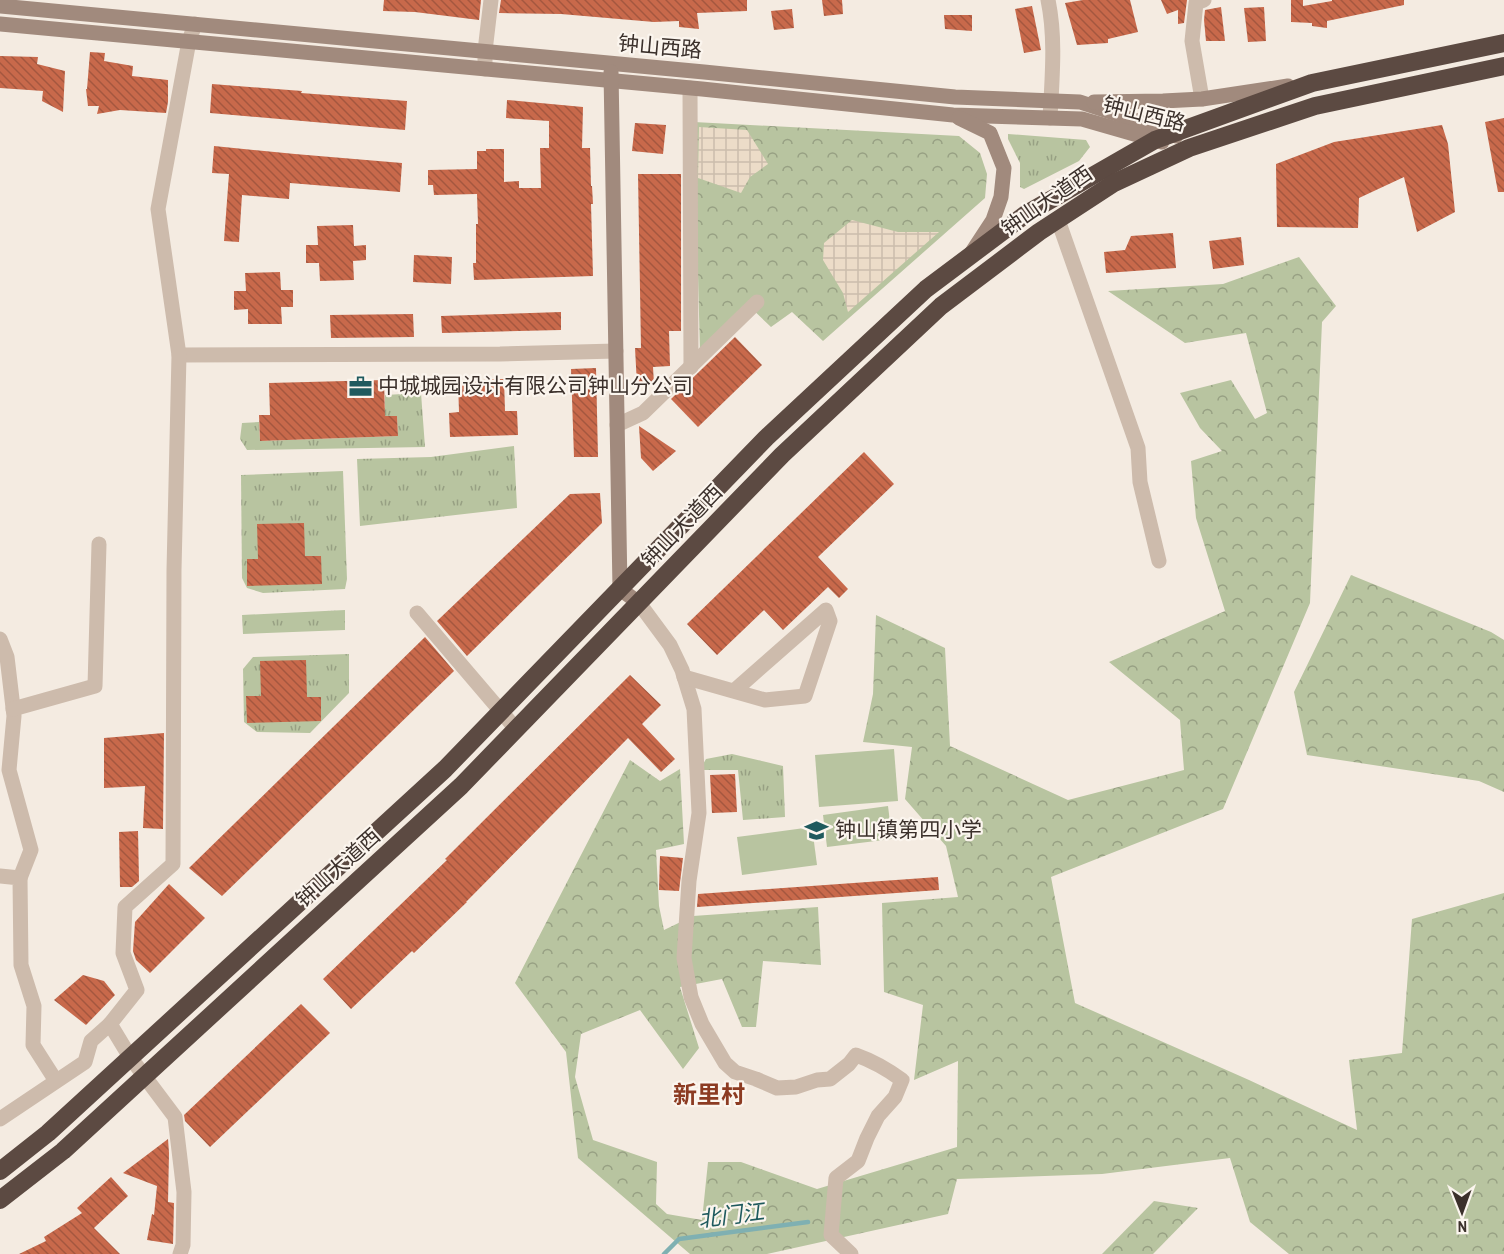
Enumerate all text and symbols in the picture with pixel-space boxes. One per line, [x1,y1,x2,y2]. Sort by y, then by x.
street label: 钟山西路 [617,28,703,65]
street label: 钟山西路 [1100,89,1188,138]
street label: 钟山大道西 [995,159,1098,243]
place label: 中城城园设计有限公司钟山分公司 [378,371,693,400]
office icon: 中城城园设计有限公司钟山分公司 [347,373,373,399]
street label: 钟山大道西 [635,478,729,573]
place label: 钟山镇第四小学 [835,815,982,844]
school or university icon: 钟山镇第四小学 [804,817,830,843]
street label: 钟山大道西 [289,822,386,914]
district label: 新里村 [673,1078,745,1110]
north arrow [1432,1182,1492,1242]
water label: 北门江 [696,1196,768,1234]
text: N [1457,1216,1467,1238]

